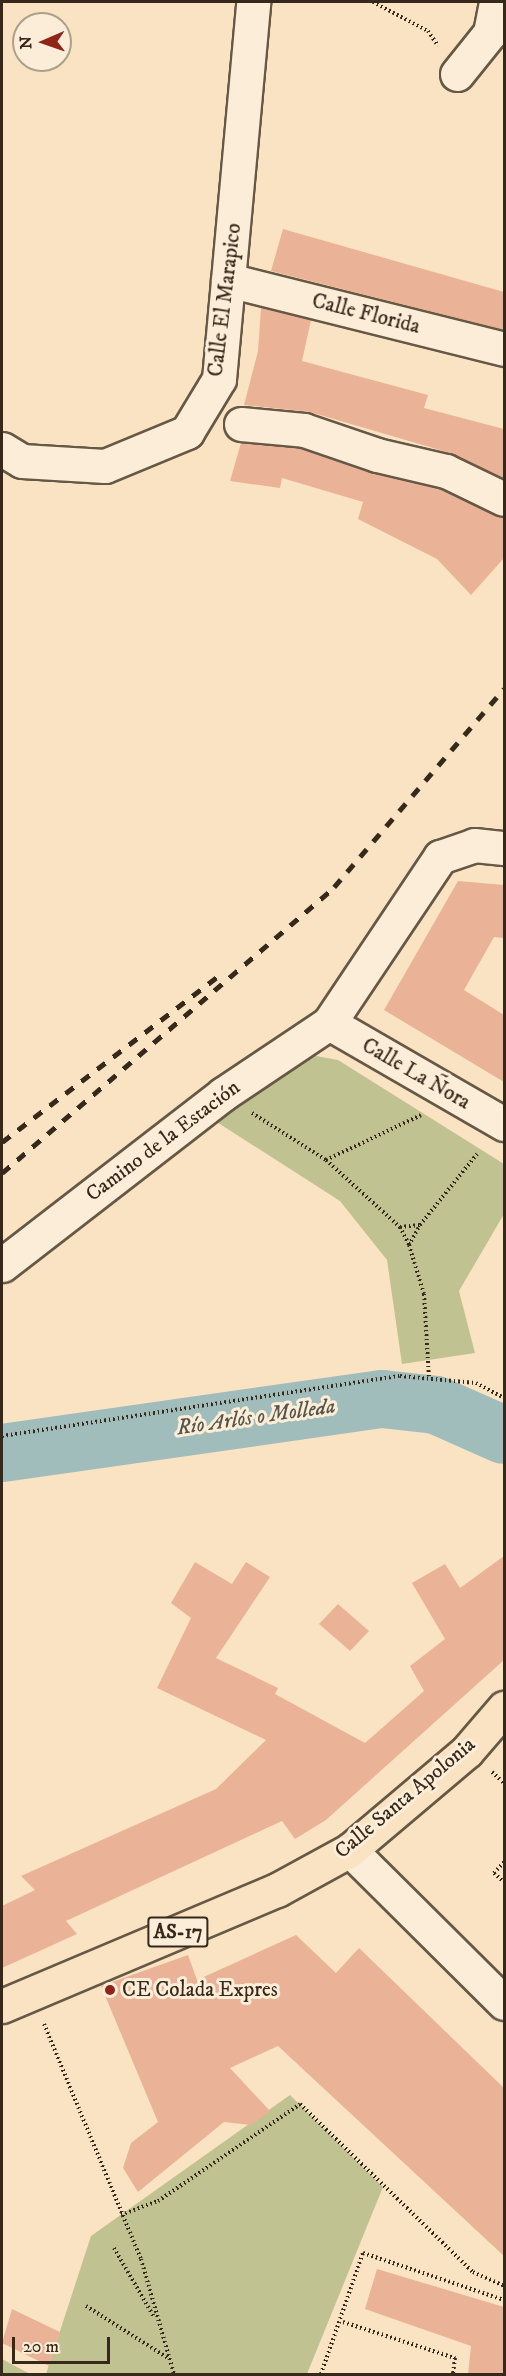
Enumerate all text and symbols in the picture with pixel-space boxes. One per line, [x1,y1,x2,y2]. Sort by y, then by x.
north arrow [12,12,72,72]
text: N [16,36,36,49]
street label: Calle El Marapico [203,222,247,378]
street label: Calle Florida [309,288,423,340]
street label: Calle La Ñora [357,1033,475,1115]
street label: Camino de la Estación [81,1075,245,1207]
water label: Río Arlós o Molleda [175,1393,337,1441]
street label: Calle Santa Apolonia [330,1732,480,1864]
road number: AS-17 [146,1915,210,1949]
place label: CE Colada Expres [122,1977,278,2003]
marker: CE Colada Expres [103,1983,117,1997]
scale bar [15,2325,112,2363]
text: 20 m [23,2336,59,2358]

